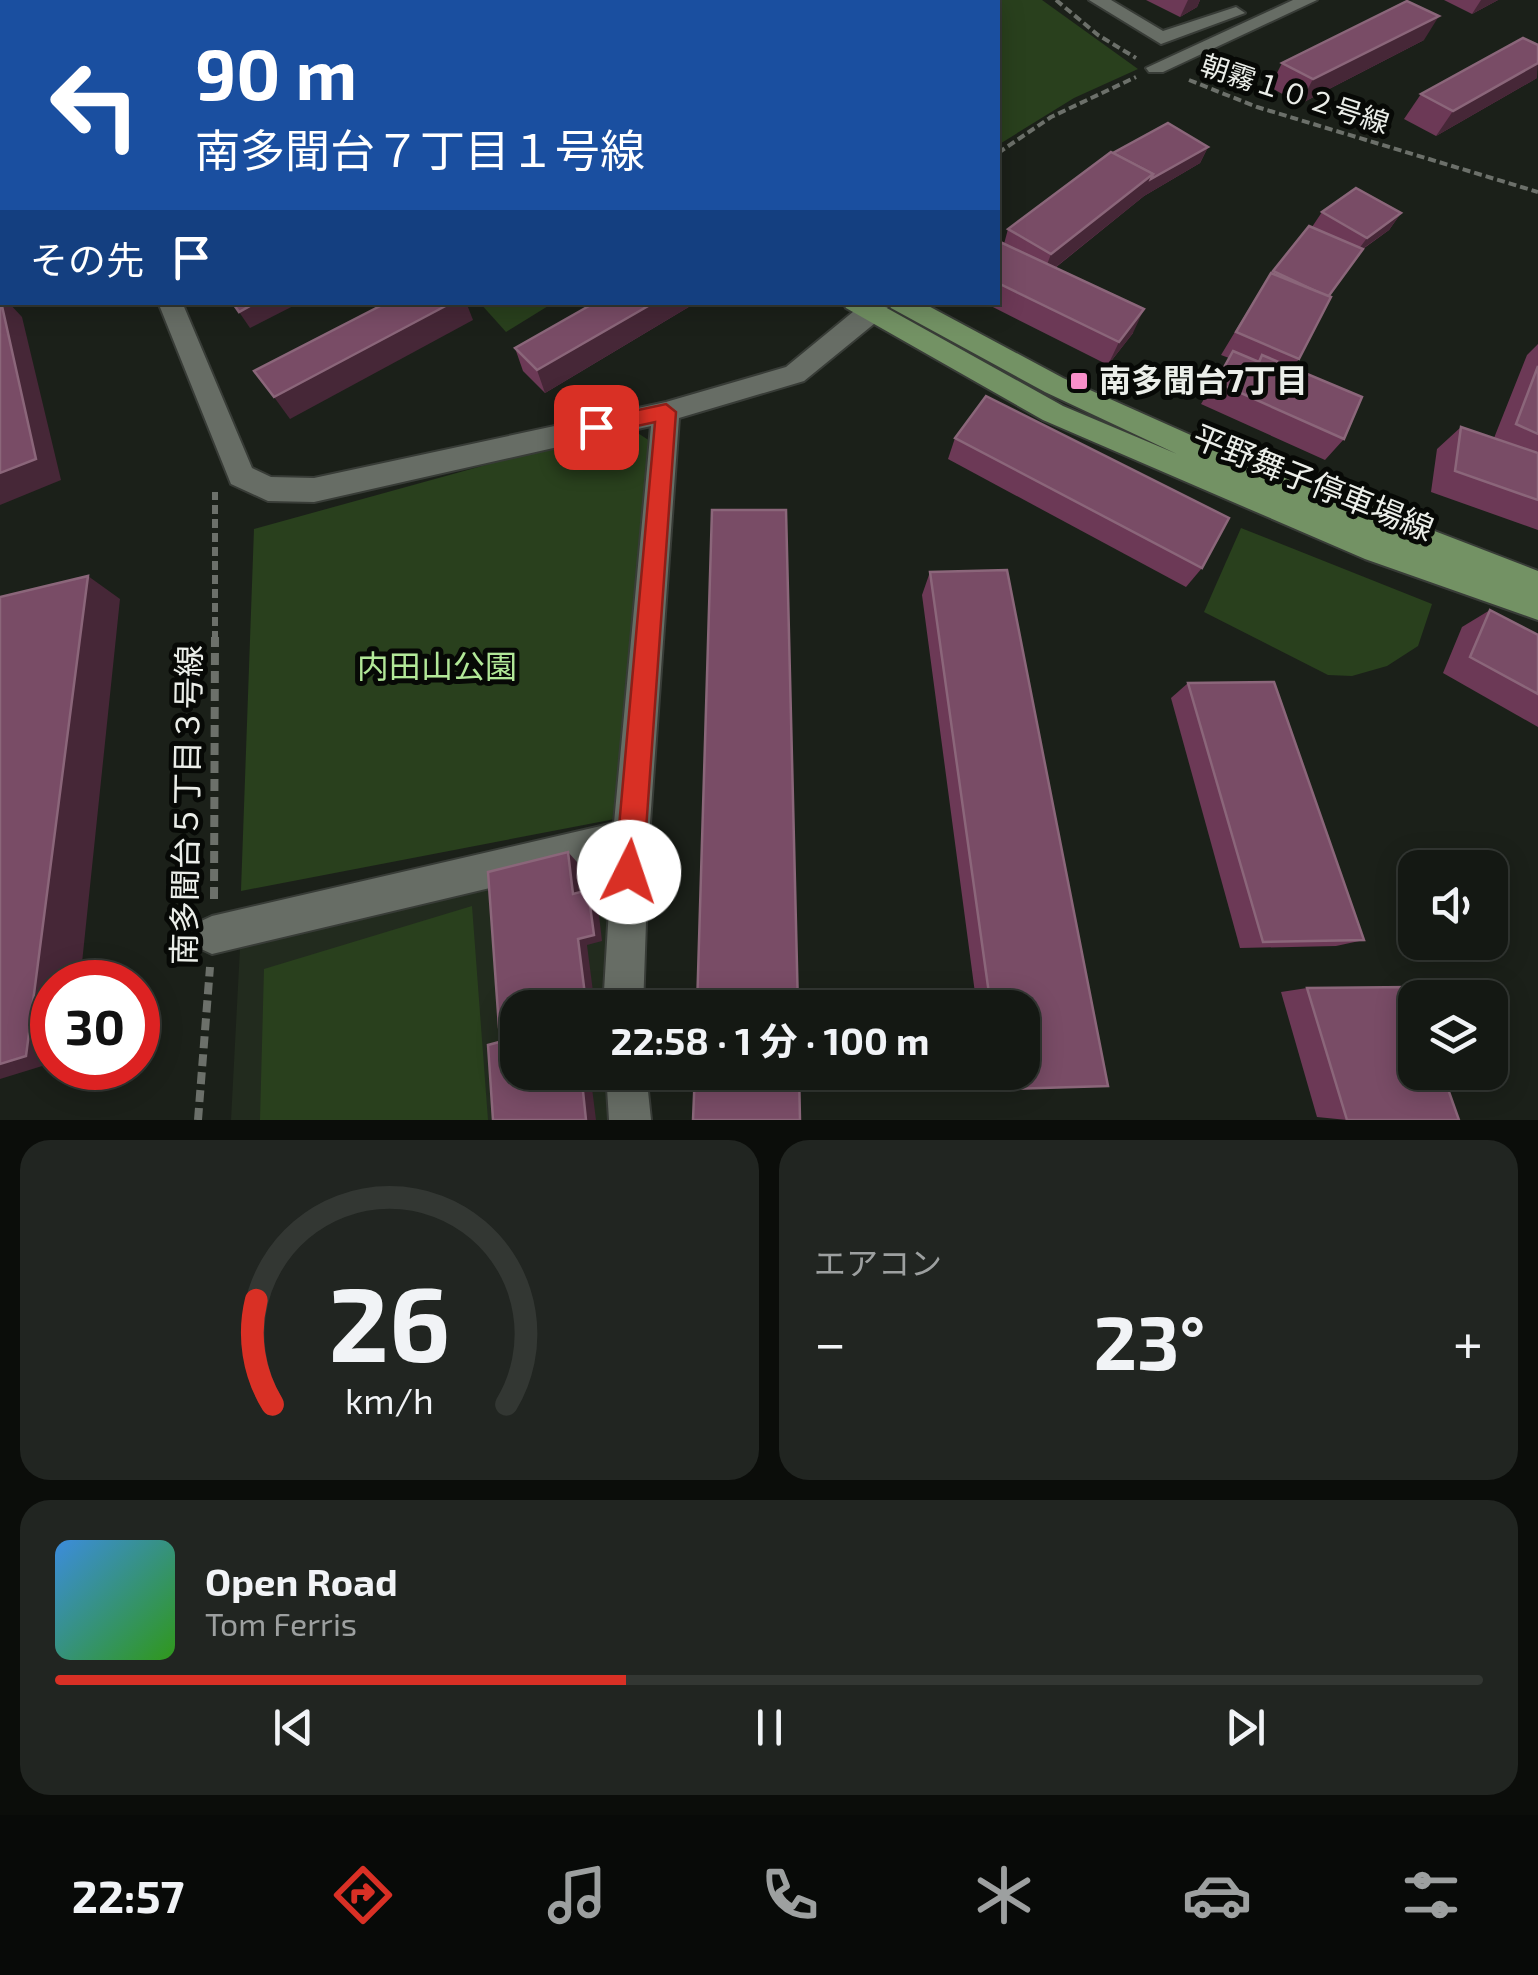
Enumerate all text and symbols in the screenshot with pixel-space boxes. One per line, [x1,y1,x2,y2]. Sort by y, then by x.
text: 90 m [195,30,357,114]
icon: left [30,40,160,170]
street label: 朝霧１０２号線 [1197,47,1394,140]
text: 南多聞台７丁目１号線 [195,122,645,176]
icon: arrive [164,230,219,285]
text: その先 [30,236,144,282]
place label: 南多聞台7丁目 [1099,360,1308,398]
marker: 南多聞台7丁目 [1068,370,1090,392]
pin [554,385,639,470]
icon: arrive [569,400,624,455]
street label: 平野舞子停車場線 [1188,416,1440,547]
street label: 南多聞台５丁目３号線 [163,645,207,965]
park label: 内田山公園 [357,646,517,684]
position arrow [577,820,681,924]
map controls [1398,850,1508,1090]
button: sound [1398,850,1508,960]
speed limit sign: 30 [30,960,160,1090]
button: layers [1398,980,1508,1090]
text: 22:58 · 1 分 · 100 m [610,1017,930,1063]
text: エアコン [814,1243,942,1281]
text: 26 [329,1258,450,1383]
text: 23° [1093,1295,1205,1385]
text: − [814,1308,846,1374]
text: + [1453,1308,1483,1374]
text: km/h [345,1378,434,1421]
text: Open Road [205,1558,398,1604]
text: Tom Ferris [205,1604,357,1642]
icon: previous [266,1700,321,1755]
icon: pause [742,1700,797,1755]
icon: next [1218,1700,1273,1755]
icon: directions [328,1860,398,1930]
icon: music [542,1860,612,1930]
icon: phone [755,1860,825,1930]
icon: climate [969,1860,1039,1930]
icon: car [1182,1860,1252,1930]
icon: filters [1396,1860,1466,1930]
text: 22:57 [72,1868,184,1922]

